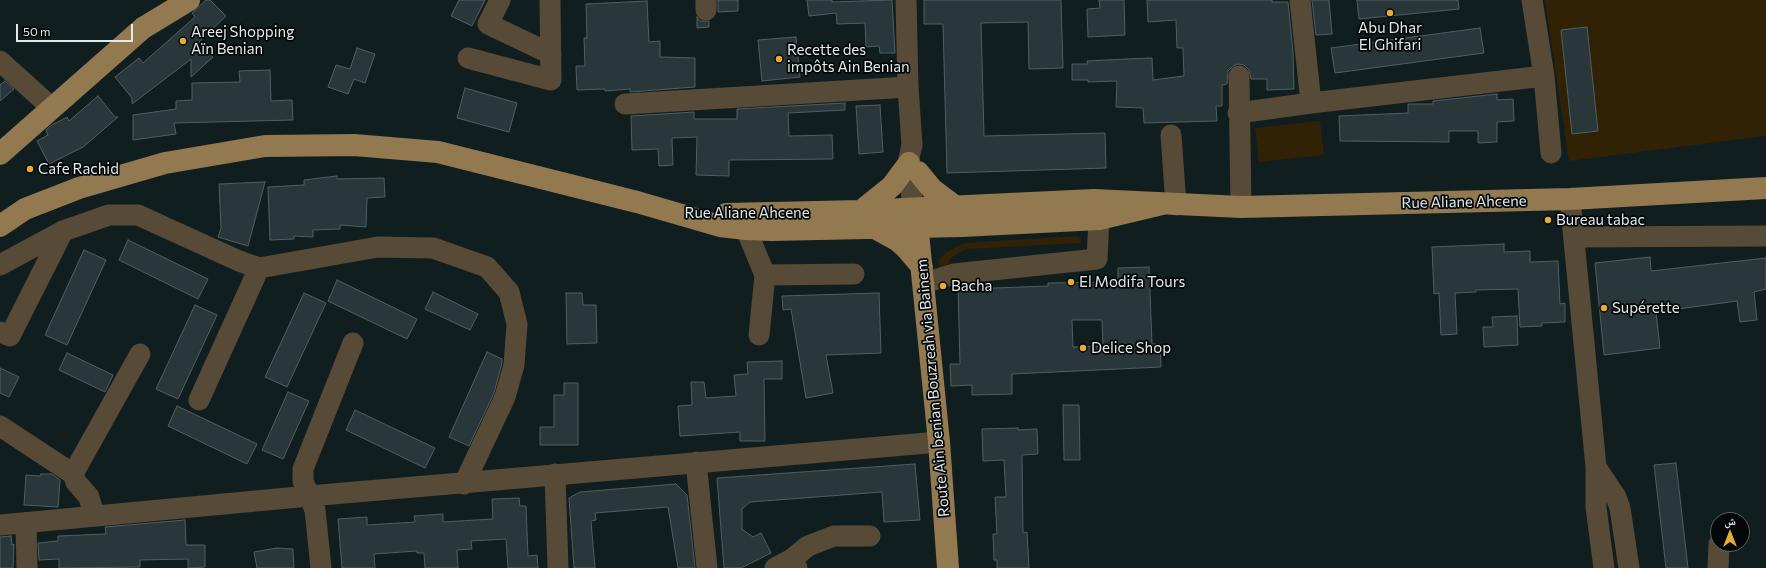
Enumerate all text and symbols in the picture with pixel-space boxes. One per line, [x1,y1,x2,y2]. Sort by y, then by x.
marker: Abu Dhar El Ghifari [1385,8,1395,18]
scale bar [18,16,135,42]
place label: Abu Dhar El Ghifari [1358,19,1422,54]
place label: Areej Shopping Aïn Benian [191,23,294,58]
text: 50 m [23,24,51,38]
marker: Areej Shopping Aïn Benian [178,36,188,46]
place label: Recette des impôts Ain Benian [787,41,910,76]
marker: Recette des impôts Ain Benian [774,54,784,64]
place label: Cafe Rachid [38,160,119,178]
marker: Cafe Rachid [25,164,35,174]
street label: Rue Aliane Ahcene [1401,192,1527,212]
street label: Rue Aliane Ahcene [684,204,810,222]
place label: Bureau tabac [1556,211,1645,229]
marker: Bureau tabac [1543,215,1553,225]
street label: Route Ain benian Bouzreah via Bainem [913,258,953,518]
place label: El Modifa Tours [1079,273,1185,291]
place label: Bacha [951,277,992,295]
marker: El Modifa Tours [1066,277,1076,287]
marker: Bacha [938,281,948,291]
place label: Supérette [1612,299,1680,317]
marker: Supérette [1599,303,1609,313]
place label: Delice Shop [1091,339,1171,357]
marker: Delice Shop [1078,343,1088,353]
north arrow [1710,512,1750,552]
text: ش [1724,514,1736,527]

